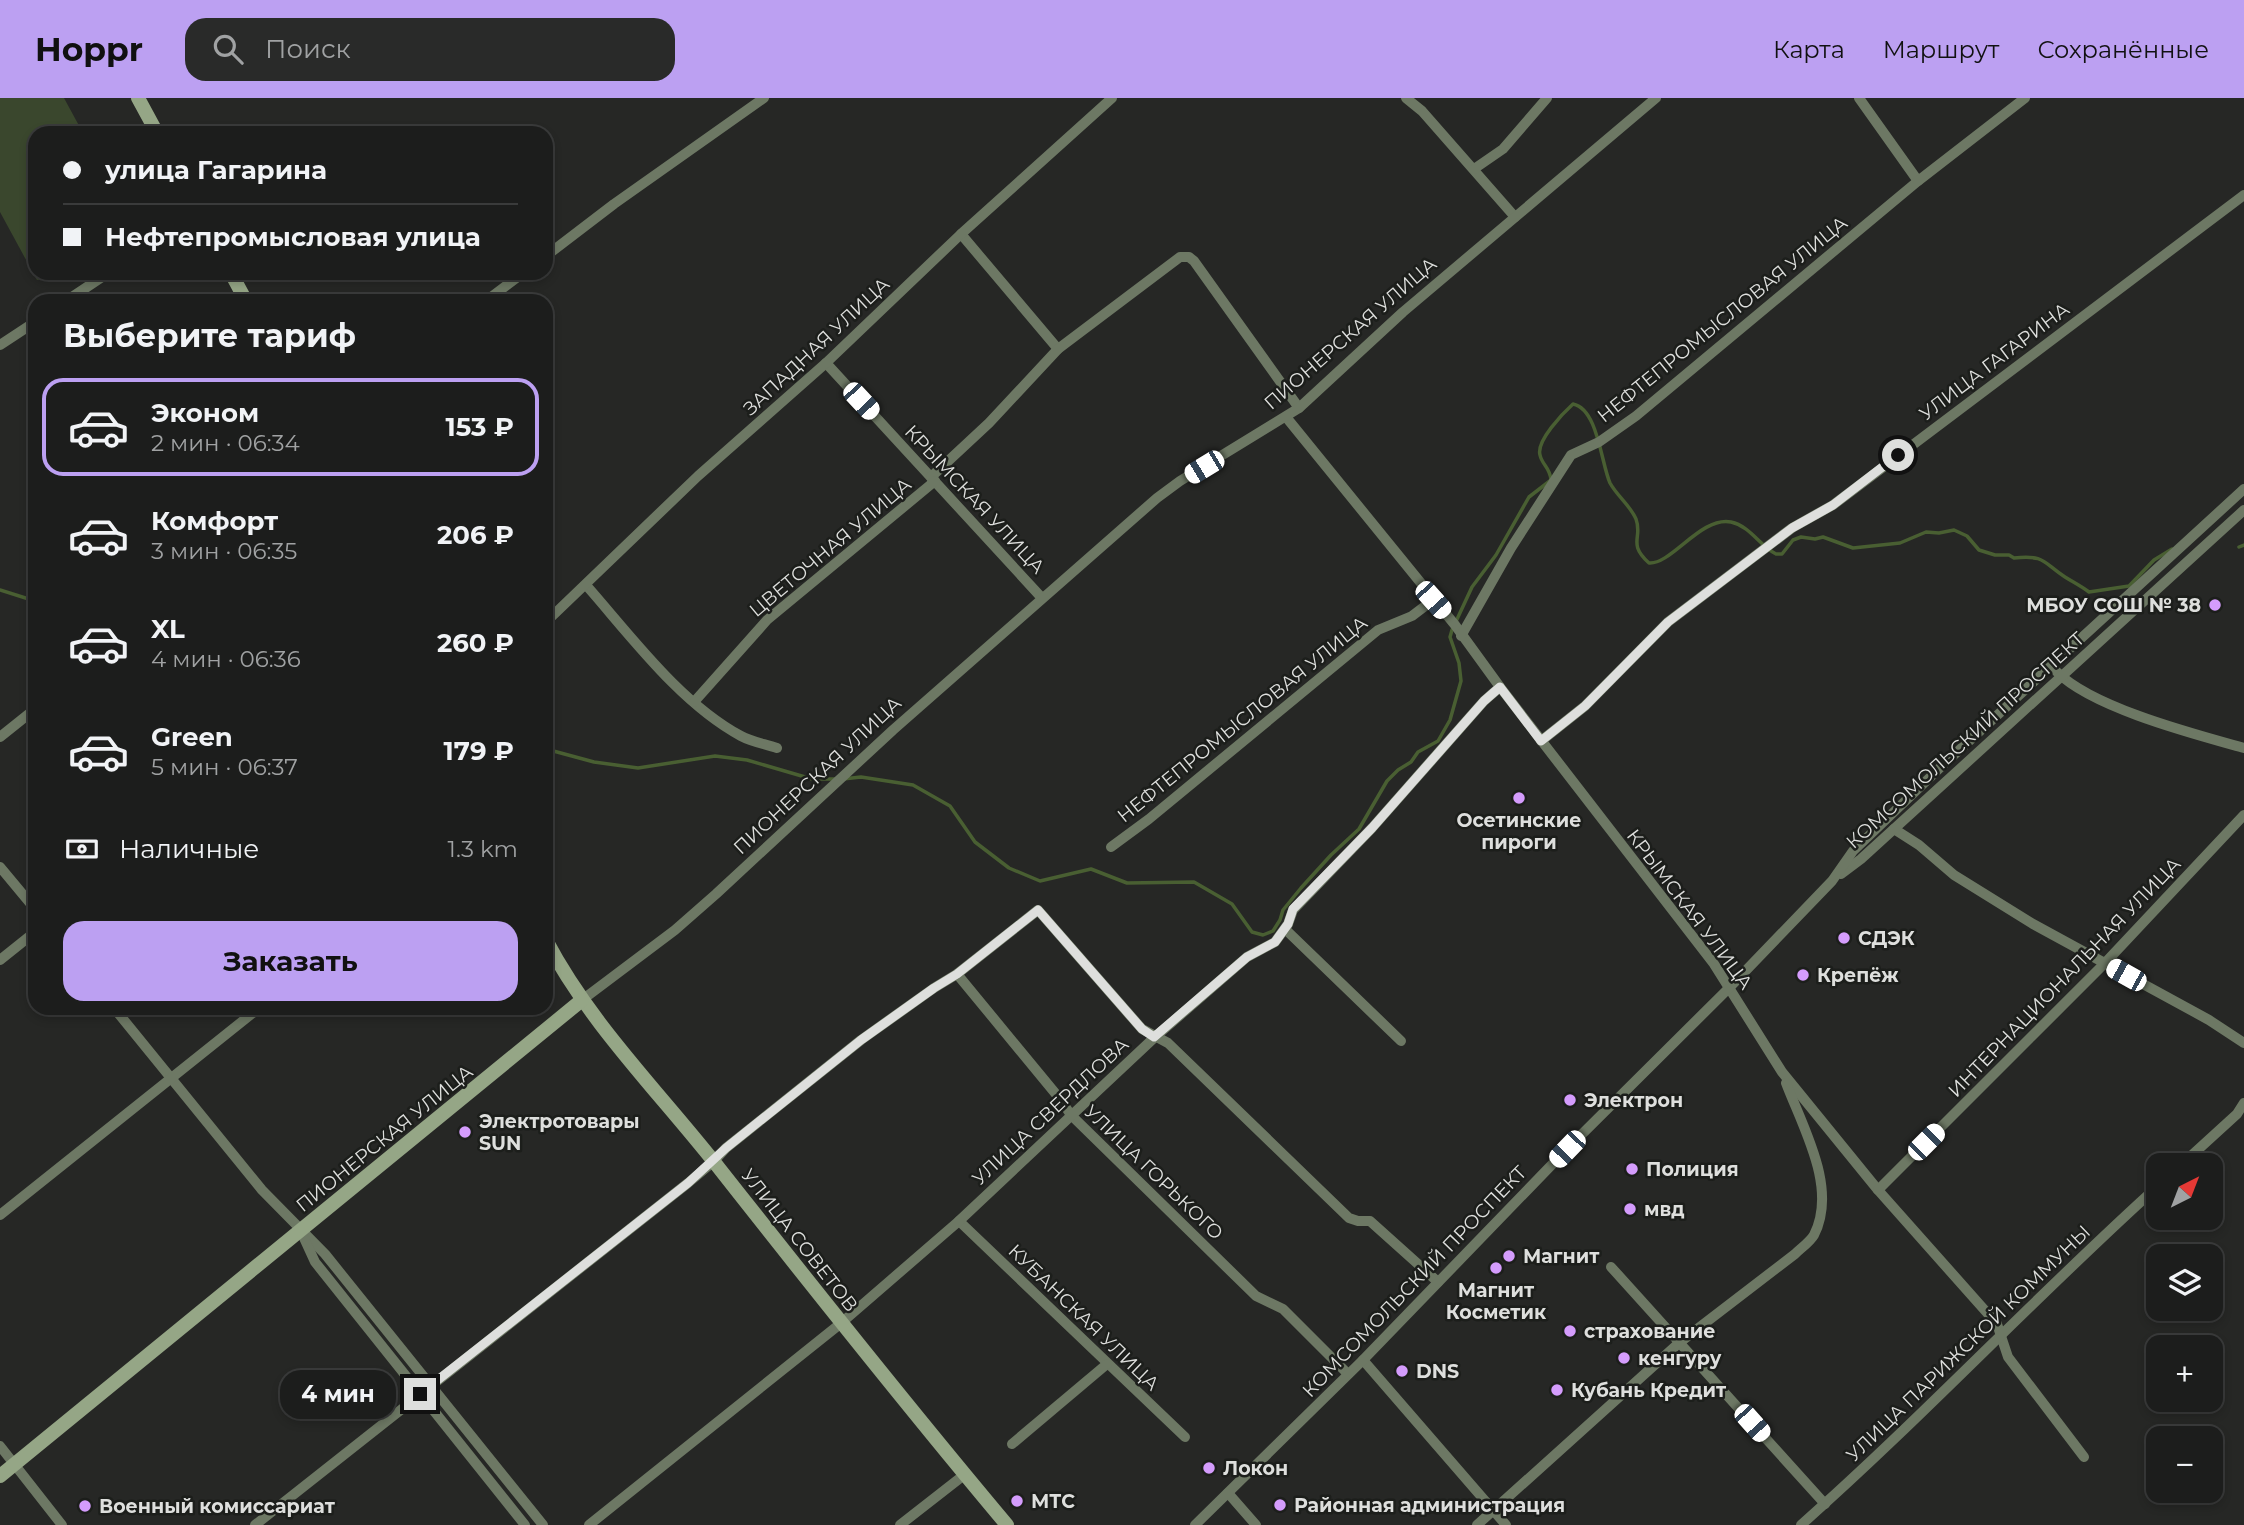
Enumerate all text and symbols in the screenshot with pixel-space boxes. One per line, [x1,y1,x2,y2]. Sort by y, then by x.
search box [185,18,675,81]
text: Hoppr [35,29,143,69]
icon: search [209,30,247,68]
text: Поиск [265,33,351,65]
text: Карта [1773,35,1845,64]
text: Маршрут [1883,35,1999,64]
text: Сохранённые [2037,35,2209,64]
text: улица Гагарина [105,154,327,186]
street label: НЕФТЕПРОМЫСЛОВАЯ УЛИЦА [1593,211,1852,427]
text: Нефтепромысловая улица [105,221,481,253]
street label: ПИОНЕРСКАЯ УЛИЦА [1259,252,1441,414]
street label: ЗАПАДНАЯ УЛИЦА [738,273,894,420]
street label: УЛИЦА ГАГАРИНА [1915,298,2074,425]
text: Выберите тариф [63,316,356,355]
car [839,378,884,424]
icon: car [67,396,130,459]
text: Эконом [151,397,259,429]
text: 153 ₽ [446,411,514,443]
street label: КРЫМСКАЯ УЛИЦА [900,420,1049,578]
text: 2 мин · 06:34 [151,429,300,457]
route start [1882,439,1914,471]
car [1181,447,1228,487]
street label: ЦВЕТОЧНАЯ УЛИЦА [745,473,916,622]
icon: car [67,504,130,567]
text: Комфорт [151,505,278,537]
text: 206 ₽ [437,519,514,551]
text: 3 мин · 06:35 [151,537,297,565]
car [1412,577,1455,623]
place label: МБОУ СОШ № 38 [2026,594,2201,617]
marker: МБОУ СОШ № 38 [2207,597,2223,613]
street label: НЕФТЕПРОМЫСЛОВАЯ УЛИЦА [1113,611,1372,827]
icon: car [67,612,130,675]
text: XL [151,613,185,645]
text: 260 ₽ [437,627,514,659]
street label: КОМСОМОЛЬСКИЙ ПРОСПЕКТ [1841,627,2089,854]
text: 4 мин · 06:36 [151,645,301,673]
street label: ПИОНЕРСКАЯ УЛИЦА [729,692,906,859]
icon: car [67,720,130,783]
text: Green [151,721,233,753]
text: 179 ₽ [444,735,514,767]
text: 5 мин · 06:37 [151,753,298,781]
marker: Осетинские пироги [1511,790,1527,806]
place label: Осетинские пироги [1457,809,1581,854]
street label: КРЫМСКАЯ УЛИЦА [1622,825,1757,994]
icon: cash [63,830,101,868]
text: Наличные [119,833,259,865]
text: 1.3 km [448,835,518,863]
street label: ИНТЕРНАЦИОНАЛЬНАЯ УЛИЦА [1943,853,2185,1102]
button: Заказать [63,921,518,1001]
place label: СДЭК [1858,927,1915,950]
marker: СДЭК [1836,930,1852,946]
car [2103,956,2150,994]
place label: Крепёж [1817,964,1899,987]
marker: Крепёж [1795,967,1811,983]
street label: УЛИЦА СВЕРДЛОВА [967,1033,1133,1190]
street label: ПИОНЕРСКАЯ УЛИЦА [291,1060,477,1217]
place label: Электрон [1584,1089,1683,1112]
marker: Электрон [1562,1092,1578,1108]
street label: УЛИЦА ГОРЬКОГО [1079,1100,1228,1245]
place label: Электротовары SUN [479,1110,640,1155]
car [1904,1120,1949,1164]
marker: Электротовары SUN [457,1124,473,1140]
car [1545,1127,1590,1171]
north arrow [2146,1153,2222,1230]
map controls [2146,1153,2223,1503]
place label: Полиция [1646,1158,1739,1181]
street label: КОМСОМОЛЬСКИЙ ПРОСПЕКТ [1297,1161,1531,1402]
marker: Полиция [1624,1161,1640,1177]
street label: УЛИЦА СОВЕТОВ [737,1164,863,1316]
place label: мвд [1644,1198,1685,1221]
marker: мвд [1622,1201,1638,1217]
street label: УЛИЦА ПАРИЖСКОЙ КОММУНЫ [1842,1220,2095,1466]
street label: КУБАНСКАЯ УЛИЦА [1003,1239,1164,1395]
button: layers [2146,1244,2223,1321]
place label: Магнит [1523,1245,1600,1268]
marker: Магнит [1501,1248,1517,1264]
marker: Магнит Косметик [1488,1260,1504,1276]
place label: Магнит Косметик [1446,1279,1547,1324]
place label: страхование [1584,1320,1715,1343]
marker: страхование [1562,1323,1578,1339]
button: + [2146,1335,2223,1412]
place label: кенгуру [1638,1347,1722,1370]
marker: кенгуру [1616,1350,1632,1366]
place label: DNS [1416,1360,1459,1383]
marker: DNS [1394,1363,1410,1379]
callout: 4 мин [280,1370,396,1418]
route end [404,1378,436,1410]
place label: Кубань Кредит [1571,1379,1727,1402]
text: 4 мин [301,1380,375,1408]
marker: Кубань Кредит [1549,1382,1565,1398]
car [1731,1400,1774,1446]
button: − [2146,1426,2223,1503]
place label: Локон [1223,1457,1288,1480]
marker: Локон [1201,1460,1217,1476]
place label: МТС [1031,1490,1075,1513]
marker: МТС [1009,1493,1025,1509]
place label: Районная администрация [1294,1494,1565,1517]
place label: Военный комиссариат [99,1495,336,1518]
marker: Районная администрация [1272,1497,1288,1513]
marker: Военный комиссариат [77,1498,93,1514]

